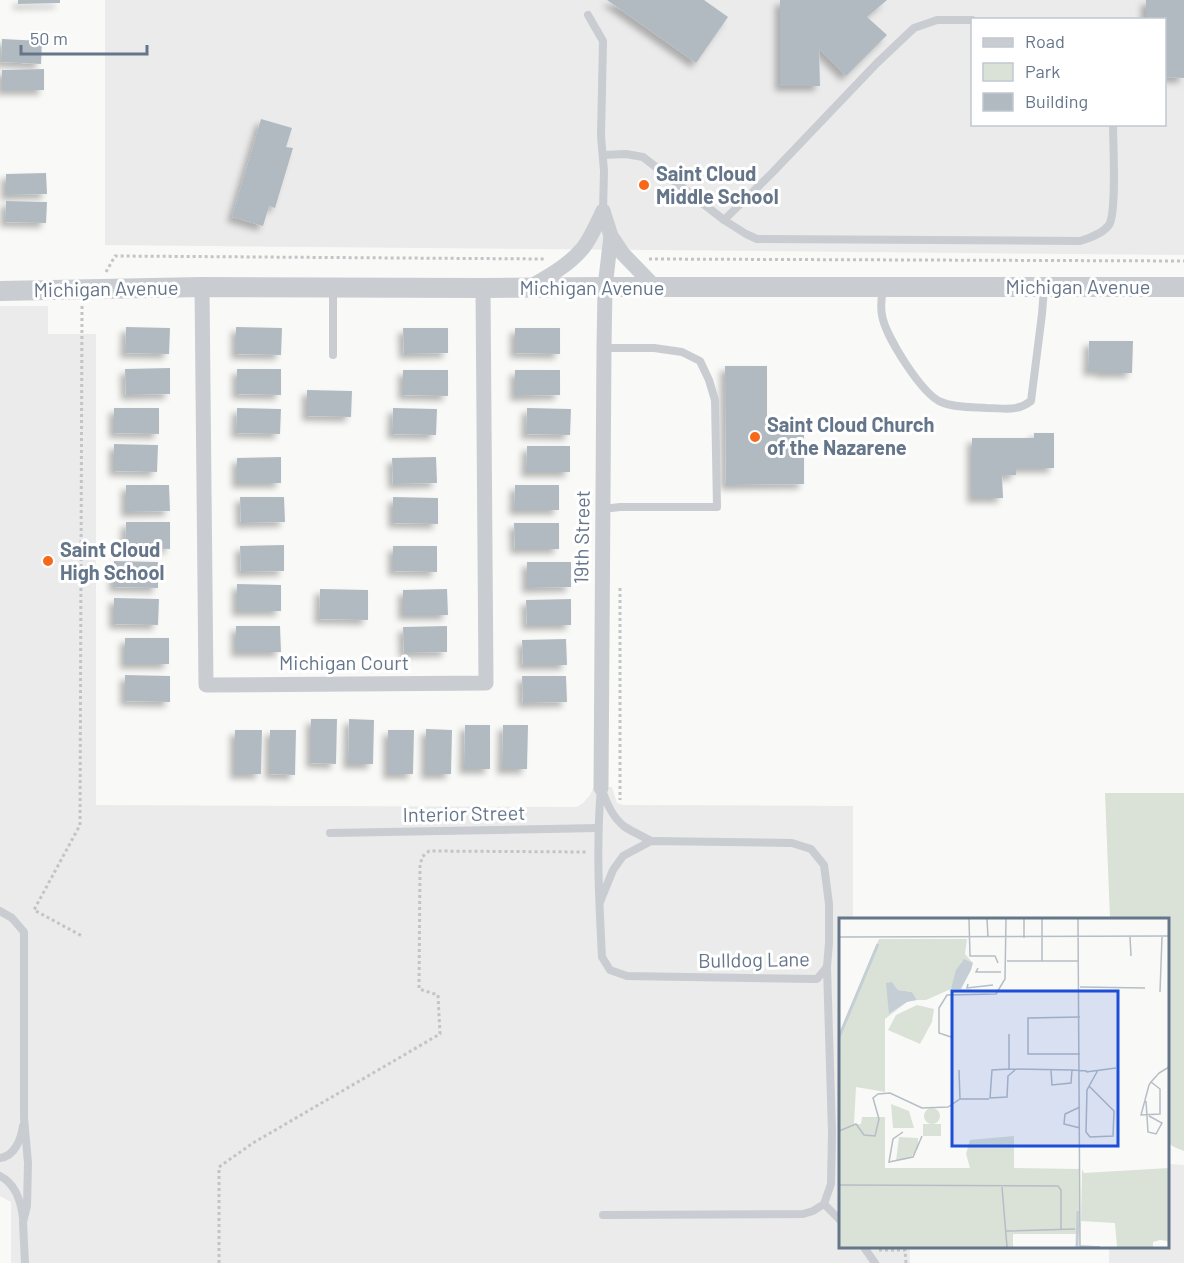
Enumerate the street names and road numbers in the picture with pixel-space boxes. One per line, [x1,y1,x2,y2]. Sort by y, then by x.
street label: Michigan Avenue [1006,274,1150,298]
street label: Michigan Avenue [33,275,179,301]
street label: Michigan Avenue [520,275,664,299]
street label: 19th Street [568,490,594,584]
street label: Michigan Court [279,650,409,674]
street label: Interior Street [402,800,526,826]
street label: Bulldog Lane [698,946,810,972]

